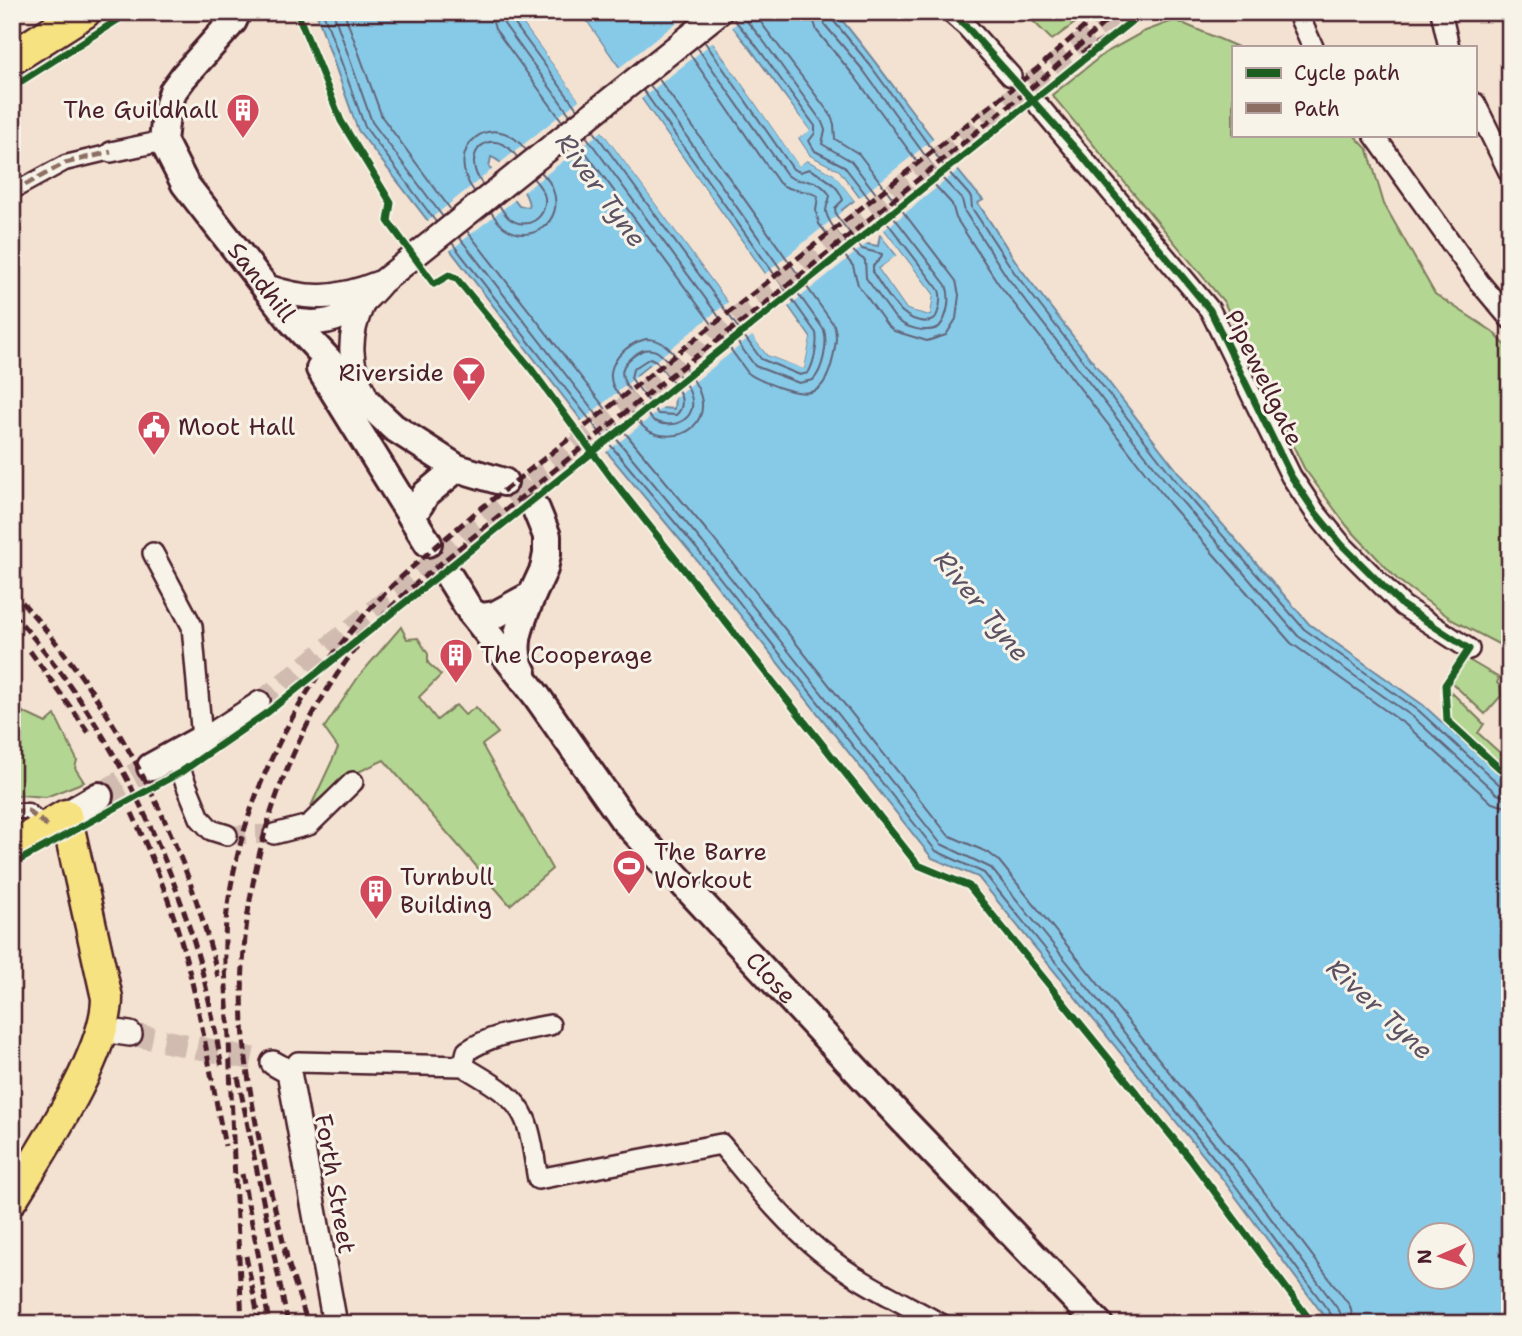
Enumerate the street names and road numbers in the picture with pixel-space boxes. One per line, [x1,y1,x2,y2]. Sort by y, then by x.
street label: Sandhill [220,235,303,329]
street label: Pipewellgate [1217,305,1311,451]
street label: Close [738,945,803,1011]
street label: Forth Street [307,1112,363,1256]

